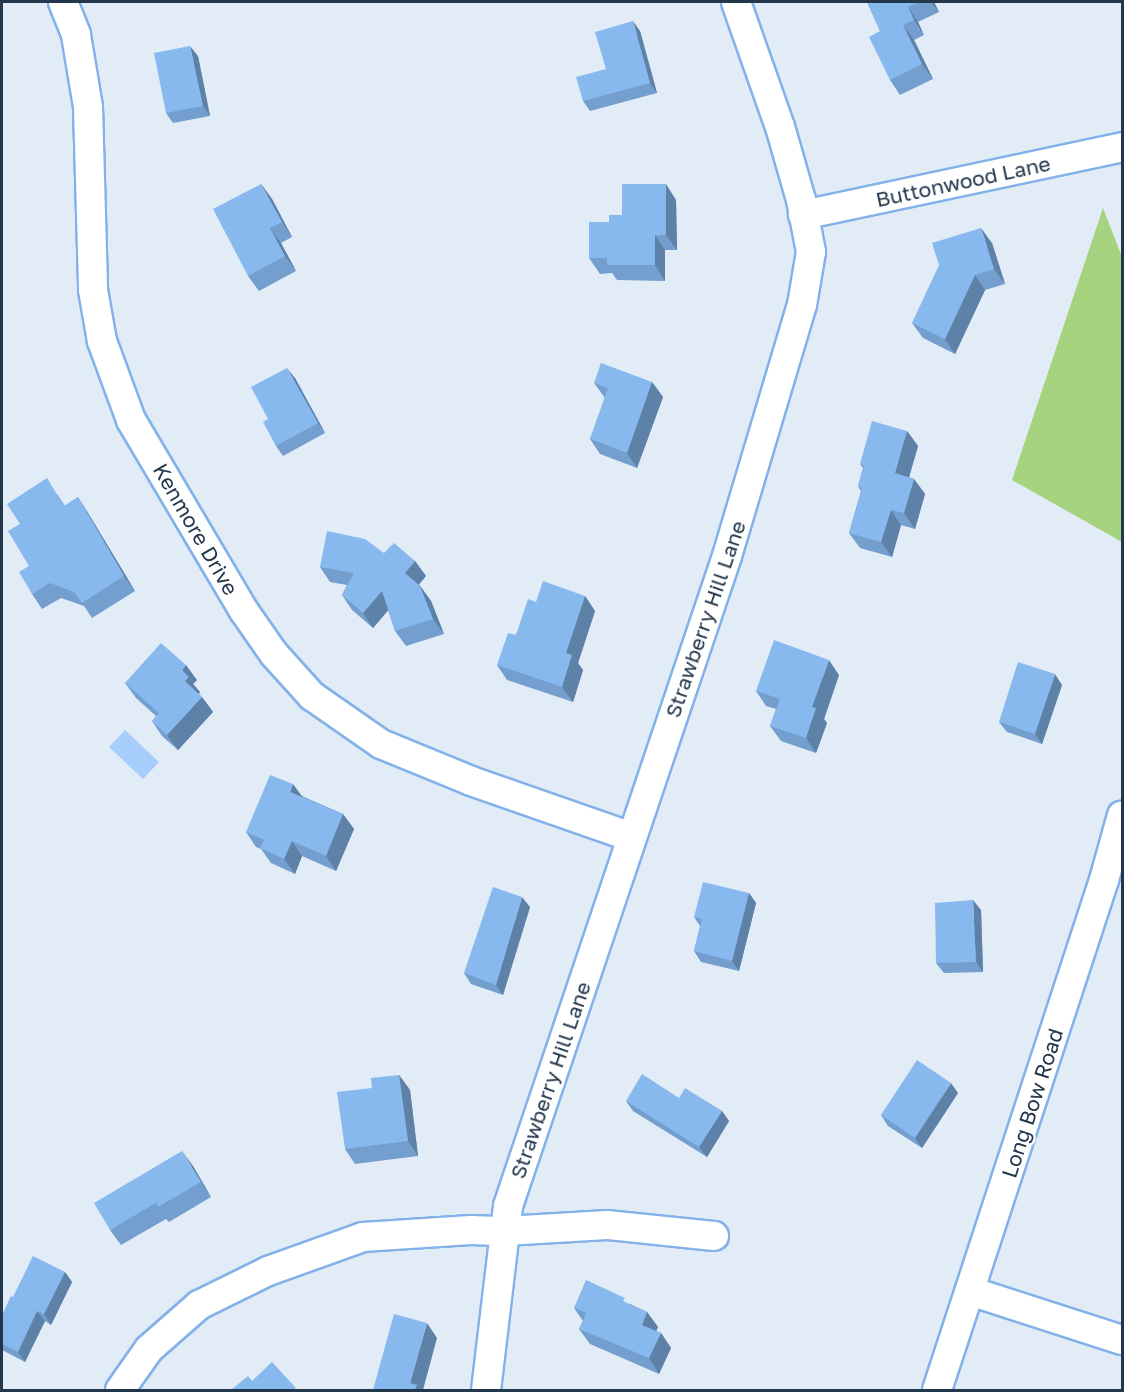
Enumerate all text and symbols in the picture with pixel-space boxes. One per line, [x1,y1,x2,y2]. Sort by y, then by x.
street label: Buttonwood Lane [873,150,1053,212]
street label: Kenmore Drive [148,459,244,599]
street label: Strawberry Hill Lane [659,517,751,721]
street label: Strawberry Hill Lane [504,978,596,1182]
street label: Long Bow Road [996,1025,1068,1181]

